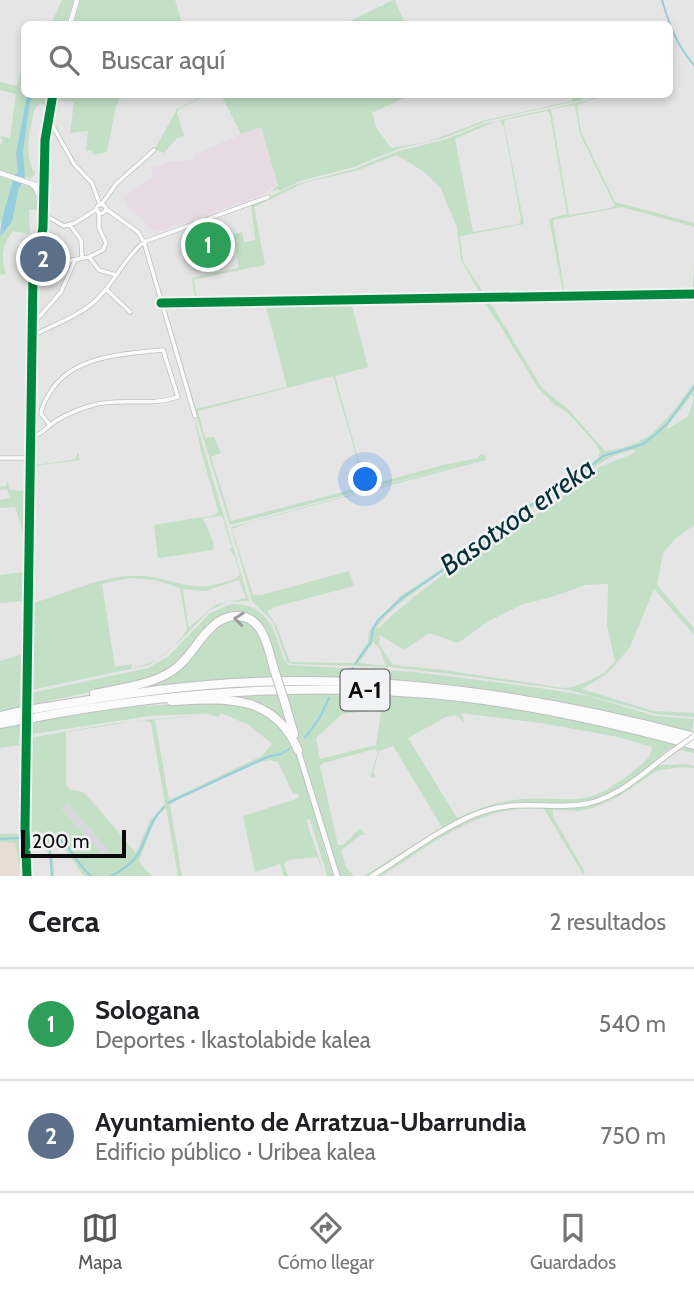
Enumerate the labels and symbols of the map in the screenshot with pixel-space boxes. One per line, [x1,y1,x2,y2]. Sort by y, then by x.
pin: 1 [185,219,231,271]
pin: 2 [20,233,66,285]
water label: Basotxoa erreka [433,450,601,582]
your location [348,462,382,496]
one-way arrow [233,611,245,626]
road number: A-1 [340,670,390,710]
scale bar [21,827,126,859]

